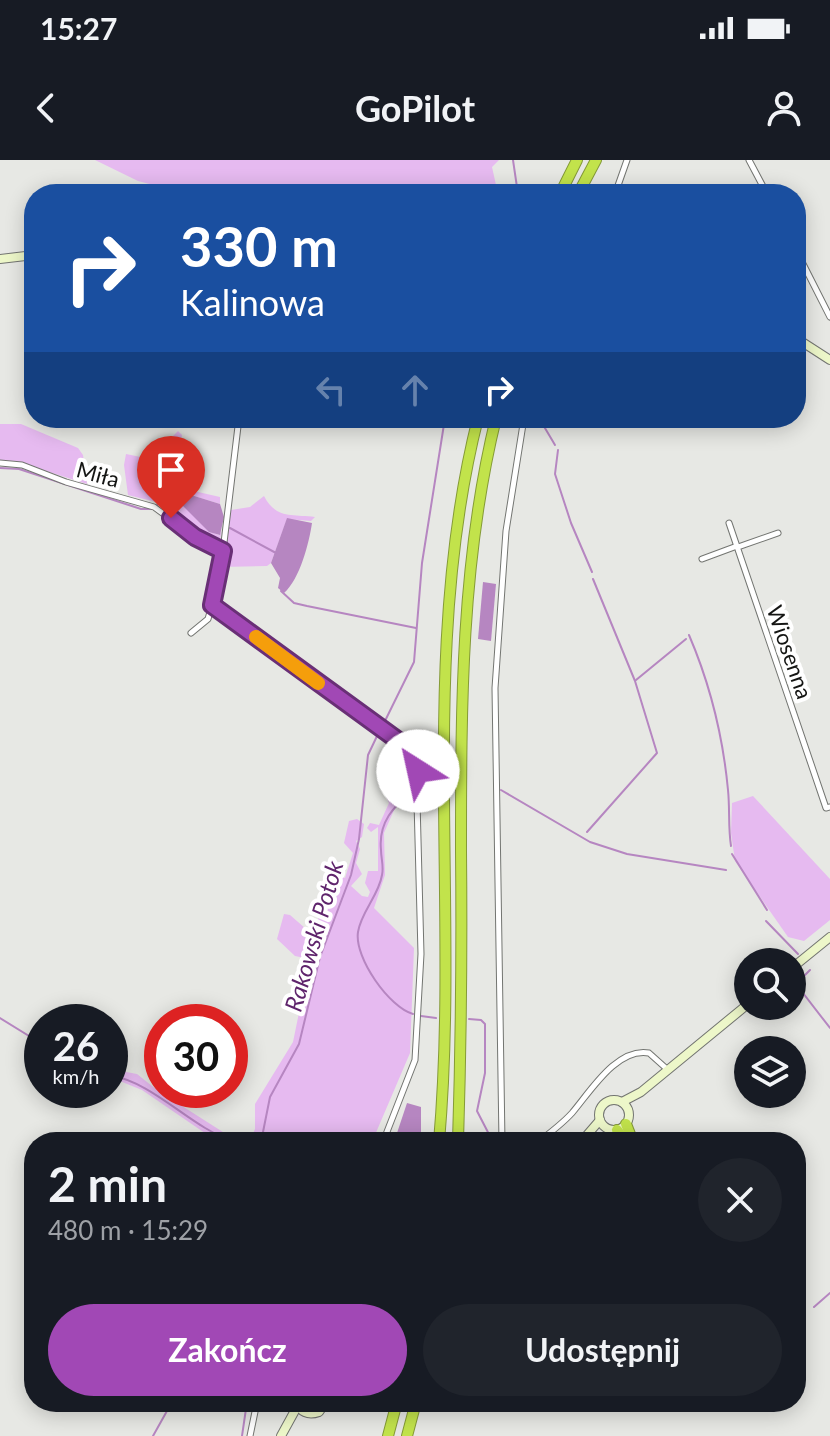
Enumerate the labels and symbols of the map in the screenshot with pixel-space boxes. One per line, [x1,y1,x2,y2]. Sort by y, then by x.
pin [137,436,205,518]
street label: Miła [74,455,122,493]
street label: Wiosenna [761,602,819,702]
position arrow [376,729,460,813]
water label: Rakowski Potok [278,857,349,1015]
speed limit sign: 30 [144,1004,248,1108]

